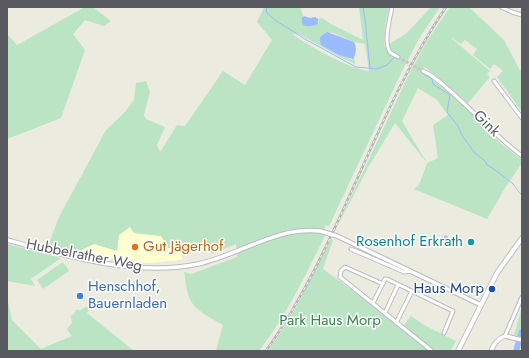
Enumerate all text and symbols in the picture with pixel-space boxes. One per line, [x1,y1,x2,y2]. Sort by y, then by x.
street label: Gink [469,107,503,141]
place label: Rosenhof Erkrath [356,233,463,251]
street label: Hubbelrather Weg [24,236,144,276]
marker: Rosenhof Erkrath [466,237,476,247]
place label: Gut Jägerhof [143,238,223,256]
marker: Gut Jägerhof [130,242,140,252]
place label: Henschhof, Bauernladen [88,278,167,313]
place label: Haus Morp [414,280,484,298]
marker: Haus Morp [487,284,497,294]
marker: Henschhof, Bauernladen [75,291,85,301]
park label: Park Haus Morp [279,312,381,330]

